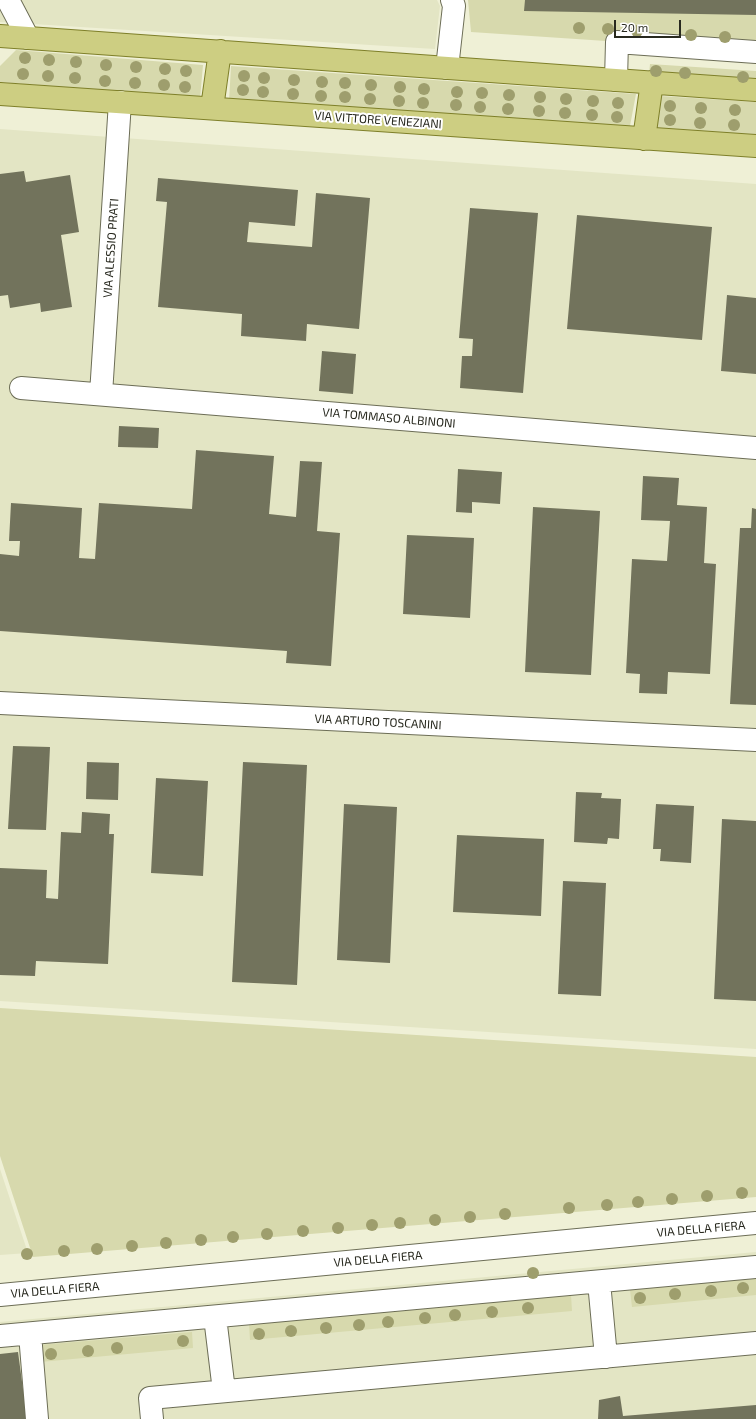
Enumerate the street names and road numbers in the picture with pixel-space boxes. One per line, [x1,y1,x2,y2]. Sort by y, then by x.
street label: VIA VITTORE VENEZIANI [314,108,442,132]
street label: VIA ALESSIO PRATI [100,198,122,298]
street label: VIA TOMMASO ALBINONI [322,405,456,431]
street label: VIA ARTURO TOSCANINI [314,711,442,733]
street label: VIA DELLA FIERA [656,1218,746,1240]
street label: VIA DELLA FIERA [333,1248,423,1270]
street label: VIA DELLA FIERA [10,1279,100,1301]

